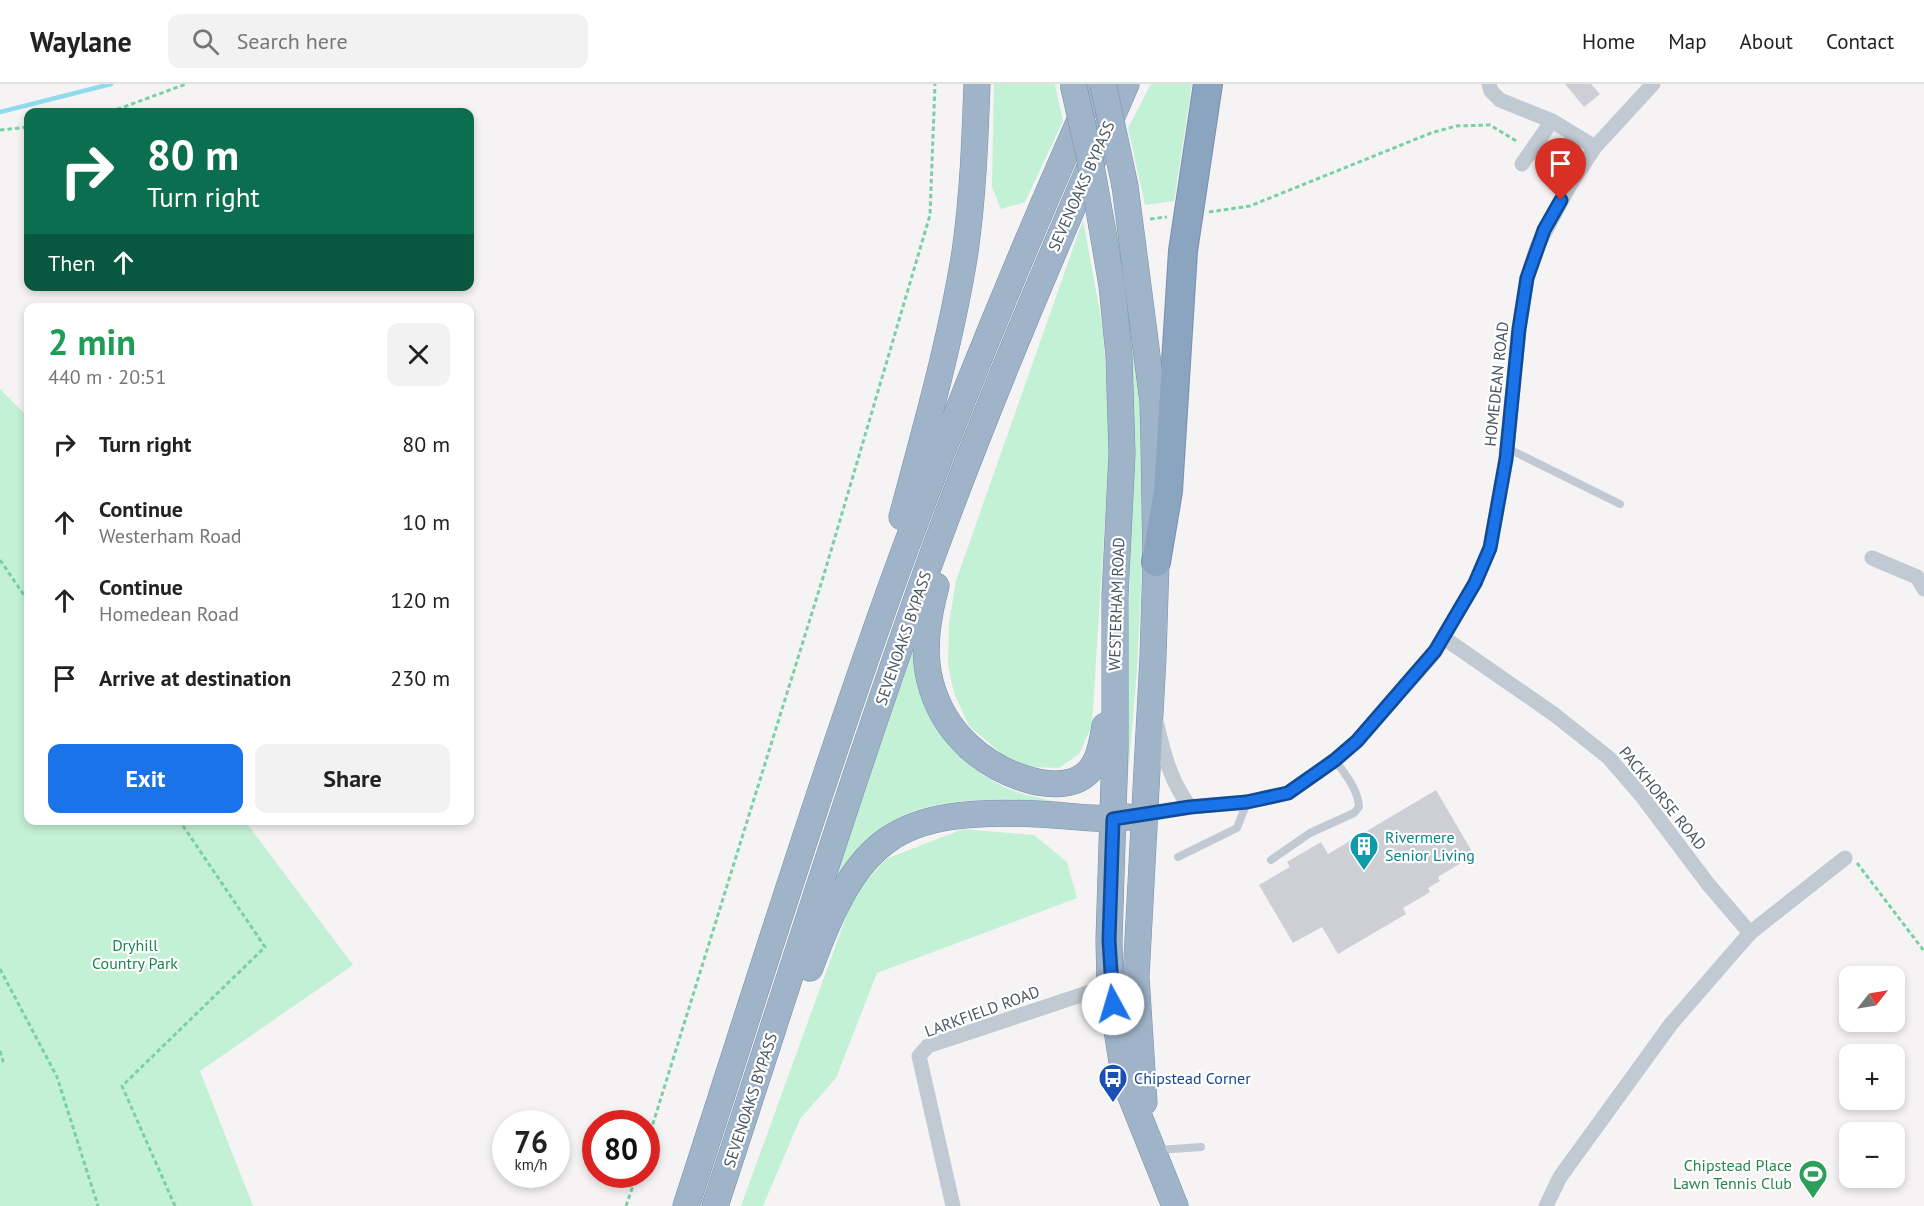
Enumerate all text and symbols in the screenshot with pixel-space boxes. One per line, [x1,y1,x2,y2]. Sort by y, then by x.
search box [168,14,588,68]
text: Waylane [30,23,132,60]
icon: search [189,25,222,58]
text: Search here [237,27,348,55]
text: Home [1582,28,1635,55]
text: Map [1668,28,1707,55]
text: About [1740,28,1793,55]
text: Contact [1826,28,1894,55]
street label: SEVENOAKS BYPASS [1043,118,1119,254]
text: 80 m [147,127,239,182]
icon: right [48,132,126,210]
pin [1535,138,1586,200]
icon: arrive [1544,147,1577,180]
text: Turn right [147,180,260,214]
icon: ahead [107,246,140,279]
text: Then [48,249,95,277]
text: 2 min [48,318,136,365]
street label: HOMEDEAN ROAD [1479,321,1513,447]
button: close [387,323,450,386]
text: 440 m · 20:51 [48,364,166,390]
icon: right [48,428,81,461]
text: Turn right [99,430,191,458]
text: 80 m [402,430,450,458]
text: Continue [99,495,183,523]
icon: ahead [48,506,81,539]
text: 10 m [402,508,450,536]
text: Westerham Road [99,523,242,549]
street label: WESTERHAM ROAD [1104,537,1128,671]
street label: SEVENOAKS BYPASS [871,568,935,708]
text: Continue [99,573,183,601]
icon: ahead [48,584,81,617]
text: 120 m [390,586,450,614]
text: Homedean Road [99,601,239,627]
icon: arrive [48,662,81,695]
text: Arrive at destination [99,664,291,692]
text: 230 m [390,664,450,692]
street label: PACKHORSE ROAD [1615,742,1711,854]
button: Exit [48,744,243,813]
button: Share [255,744,450,813]
place label: Rivermere Senior Living [1385,827,1475,865]
building icon: Rivermere Senior Living [1348,830,1380,872]
park label: Dryhill Country Park [92,935,178,973]
north arrow [1839,966,1905,1032]
map controls [1839,966,1905,1188]
position arrow [1081,972,1145,1036]
street label: LARKFIELD ROAD [922,981,1042,1041]
street label: SEVENOAKS BYPASS [719,1030,781,1170]
button: + [1839,1044,1905,1110]
bus stop icon: Chipstead Corner [1097,1062,1129,1104]
place label: Chipstead Corner [1134,1068,1251,1088]
speed limit sign: 80 [582,1110,660,1188]
text: 76 [514,1122,548,1161]
button: − [1839,1122,1905,1188]
text: km/h [515,1155,547,1174]
place label: Chipstead Place Lawn Tennis Club [1673,1155,1792,1193]
sports icon: Chipstead Place Lawn Tennis Club [1797,1158,1829,1200]

